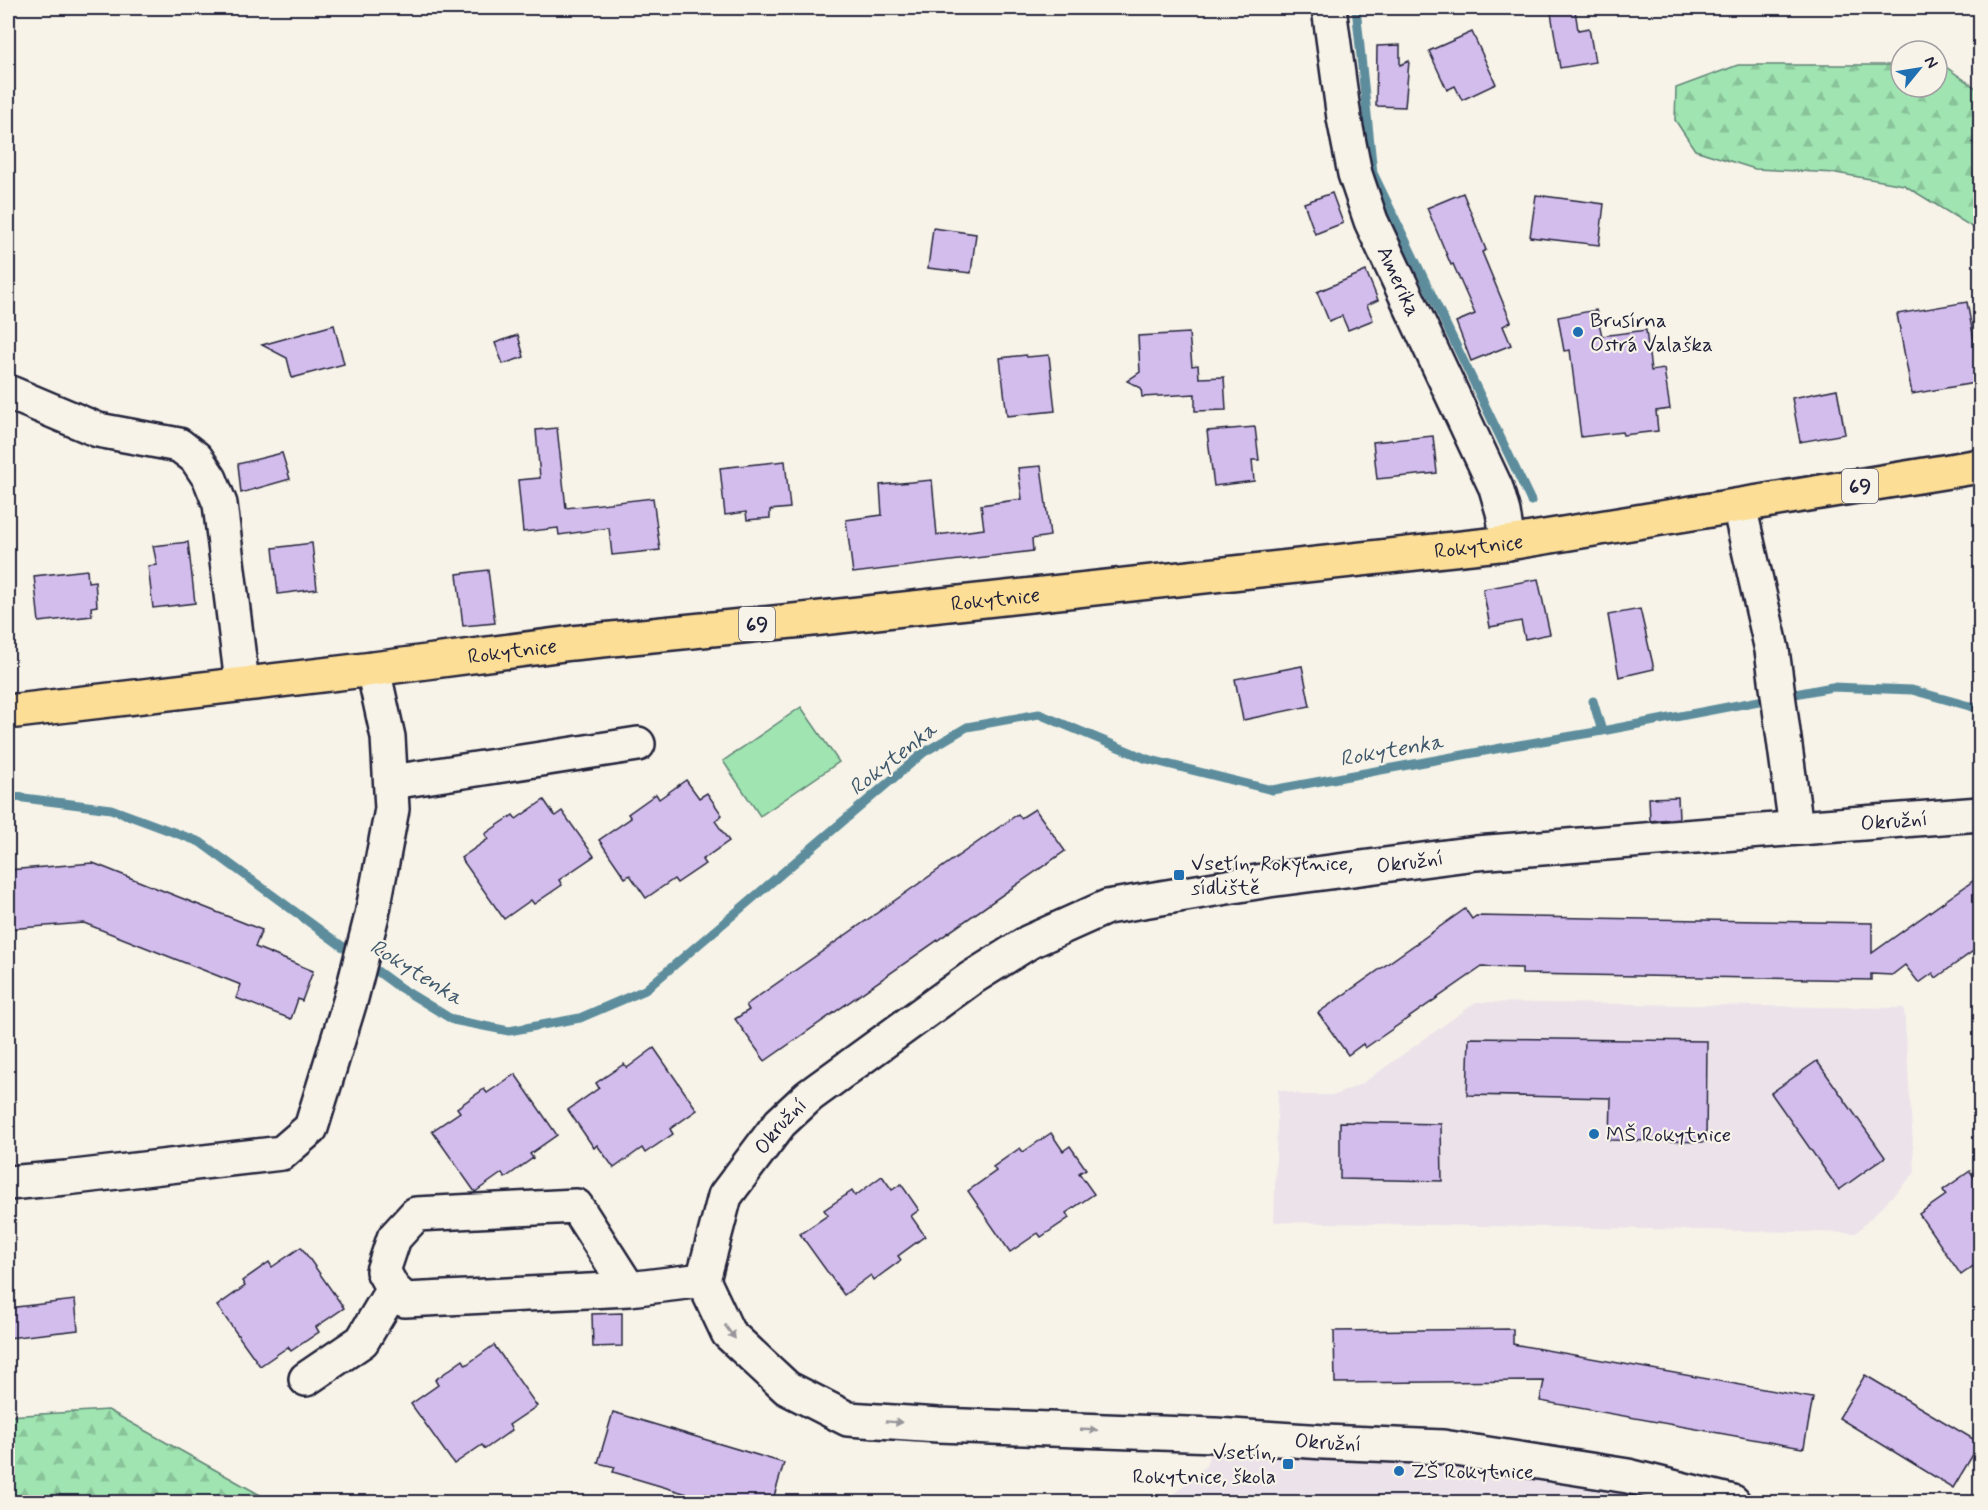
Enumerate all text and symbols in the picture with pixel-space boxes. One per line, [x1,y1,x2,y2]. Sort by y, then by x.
north arrow [1889,39,1949,99]
text: N [1919,52,1942,72]
street label: Amerika [1370,242,1427,321]
place label: Brusírna Ostrá Valaška [1590,307,1713,359]
marker: Brusírna Ostrá Valaška [1571,325,1585,339]
road number: 69 [1842,469,1878,503]
street label: Rokytnice [1433,528,1525,566]
street label: Rokytnice [950,581,1042,619]
road number: 69 [739,607,775,641]
street label: Rokytnice [466,632,559,671]
water label: Rokytenka [844,716,944,803]
water label: Rokytenka [1338,728,1446,774]
street label: Okružní [1859,805,1929,838]
street label: Okružní [1375,844,1445,881]
place label: Vsetín, Rokytnice, sídliště [1191,850,1353,902]
marker: Vsetín, Rokytnice, sídliště [1172,868,1186,882]
water label: Rokytenka [364,933,468,1013]
street label: Okružní [748,1092,813,1160]
place label: MŠ Rokytnice [1606,1121,1731,1149]
marker: MŠ Rokytnice [1587,1127,1601,1141]
one-way arrow [724,1324,736,1340]
one-way arrow [885,1417,904,1427]
one-way arrow [1080,1426,1099,1435]
street label: Okružní [1294,1427,1362,1459]
place label: Vsetín, Rokytnice, škola [1133,1439,1276,1491]
marker: Vsetín, Rokytnice, škola [1281,1457,1295,1471]
place label: ZŠ Rokytnice [1411,1458,1534,1486]
marker: ZŠ Rokytnice [1392,1464,1406,1478]

